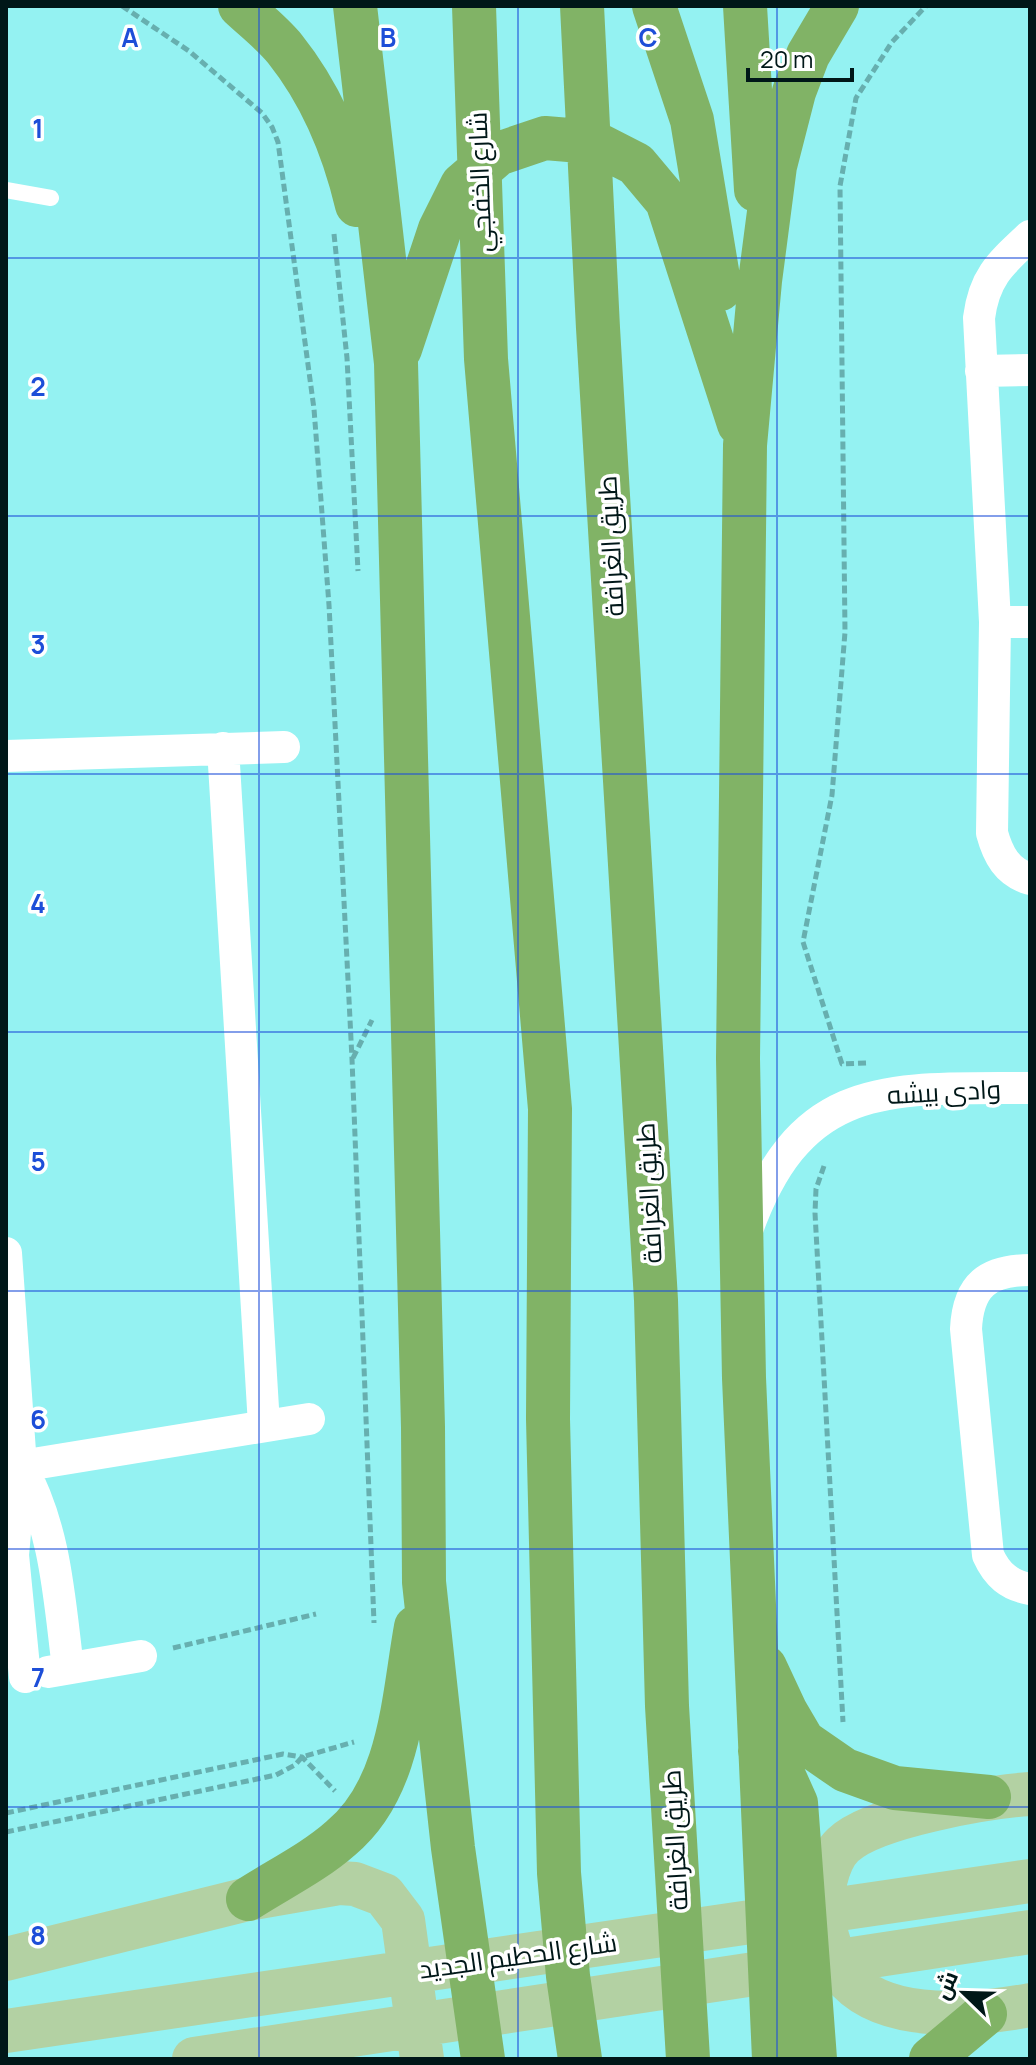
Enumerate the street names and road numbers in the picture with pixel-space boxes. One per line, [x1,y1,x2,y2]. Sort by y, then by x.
street label: شارع الخفجي [459,111,503,253]
street label: طريق الغرافة [588,475,632,617]
street label: وادى بيشه [886,1070,1002,1112]
street label: طريق الغرافة [626,1122,670,1264]
street label: طريق الغرافة [652,1769,696,1911]
street label: شارع الحطيم الجديد [417,1923,619,1988]

